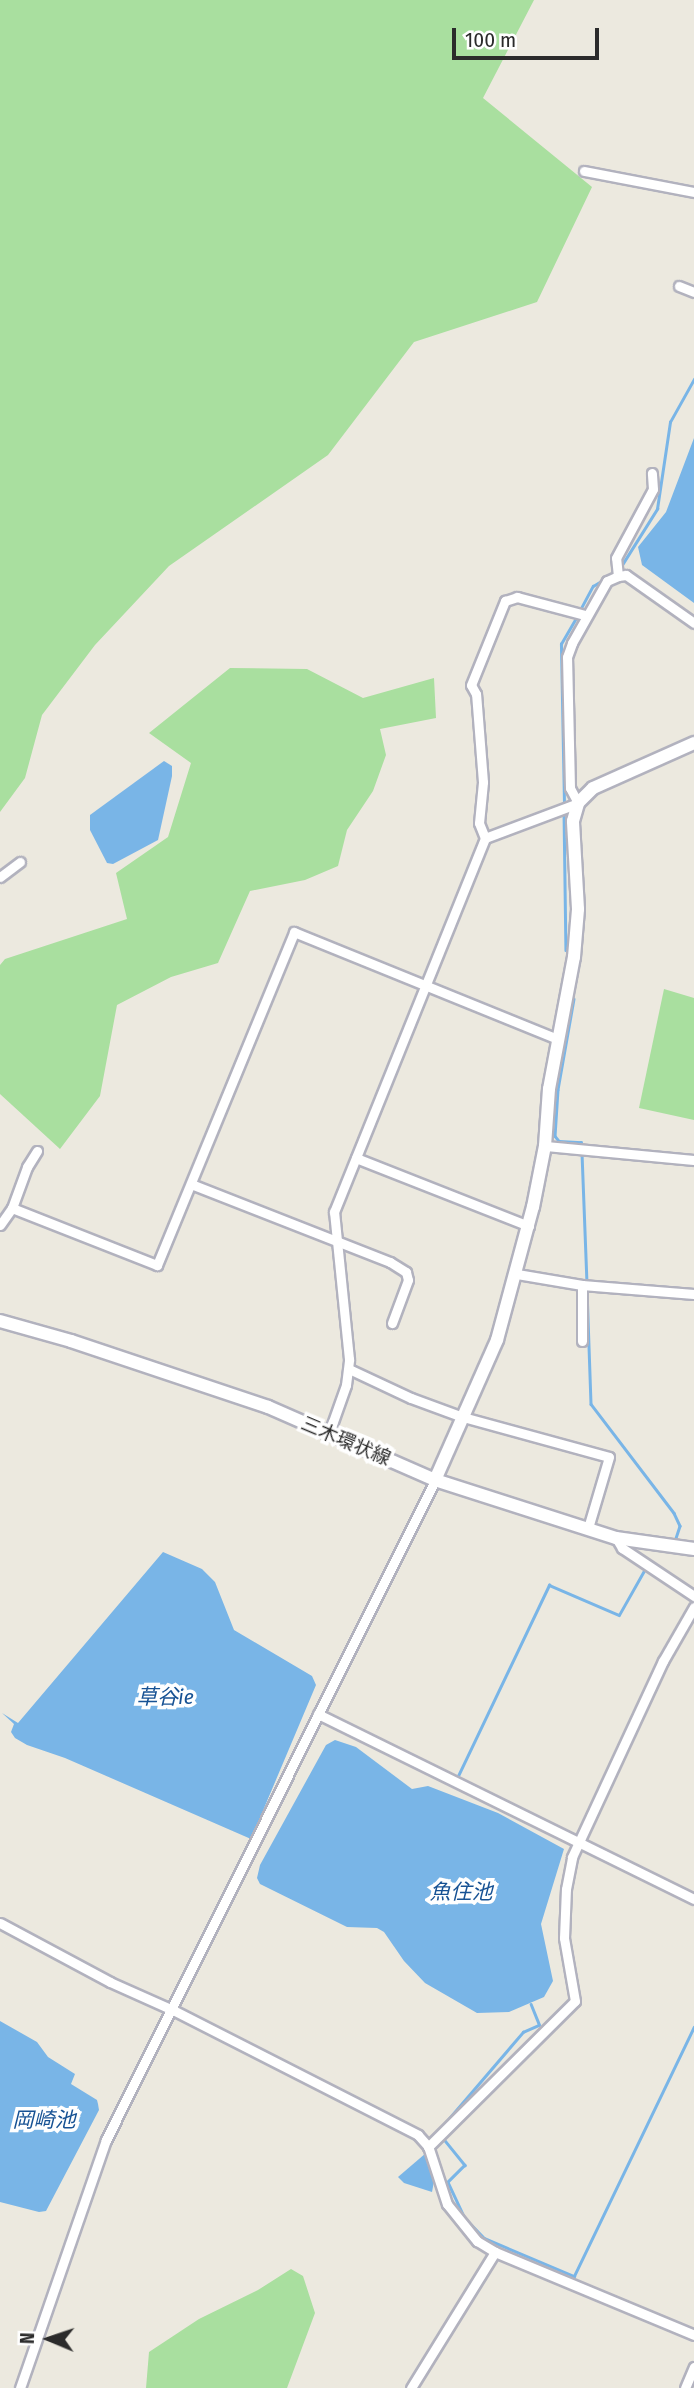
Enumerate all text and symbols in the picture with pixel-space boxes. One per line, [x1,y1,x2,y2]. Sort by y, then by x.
scale bar [456,14,603,58]
text: 100 m [465,27,516,53]
street label: 三木環状線 [298,1412,394,1470]
water label: 草谷ie [136,1684,194,1710]
water label: 魚住池 [430,1879,492,1905]
water label: 岡崎池 [13,2107,75,2133]
north arrow [14,2304,84,2374]
text: N [16,2332,39,2344]

